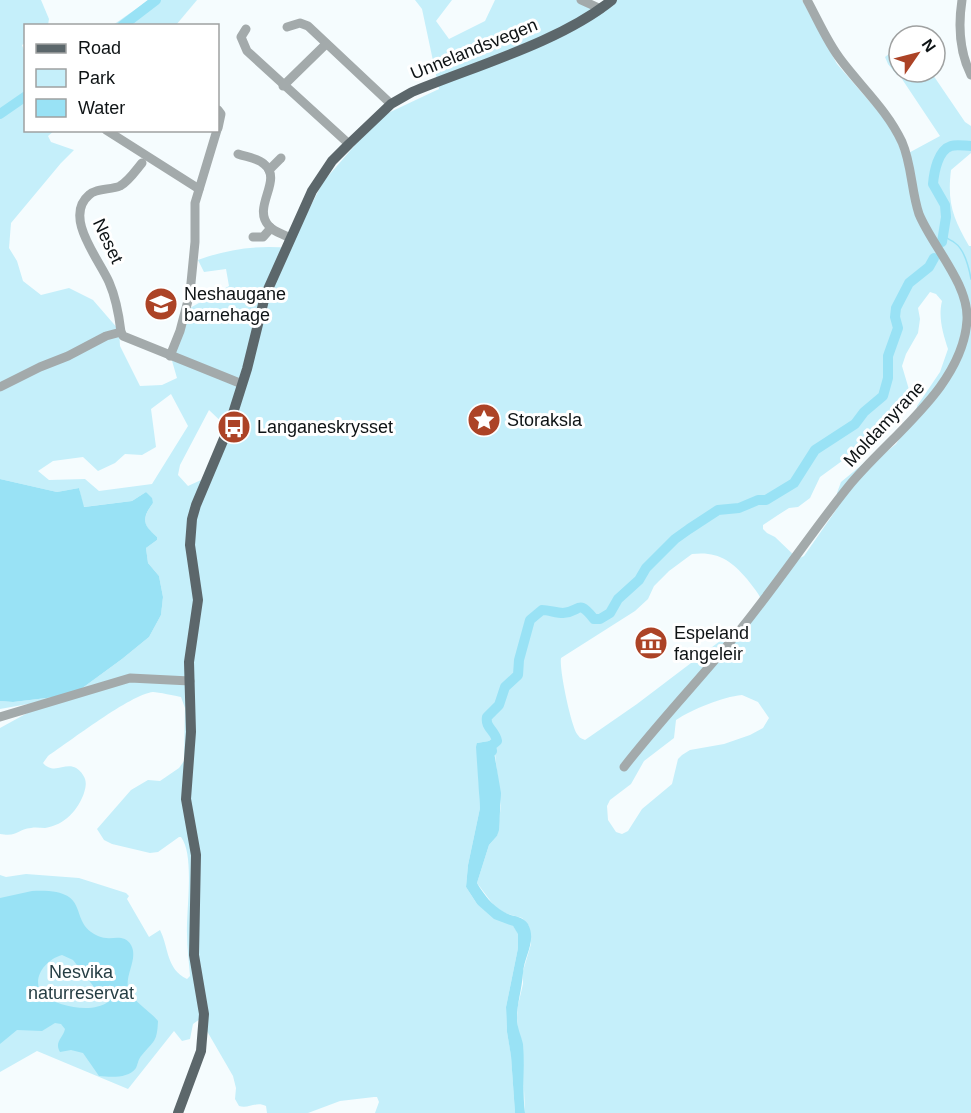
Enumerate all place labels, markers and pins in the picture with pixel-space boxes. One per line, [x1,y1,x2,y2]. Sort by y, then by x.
place label: Neshaugane barnehage [184,284,286,325]
school or university icon: Neshaugane barnehage [143,286,179,322]
place icon: Storaksla [466,402,502,438]
bus stop icon: Langaneskrysset [216,409,252,445]
place label: Storaksla [507,410,583,430]
place label: Langaneskrysset [257,417,393,437]
place label: Espeland fangeleir [674,623,749,664]
museum icon: Espeland fangeleir [633,625,669,661]

